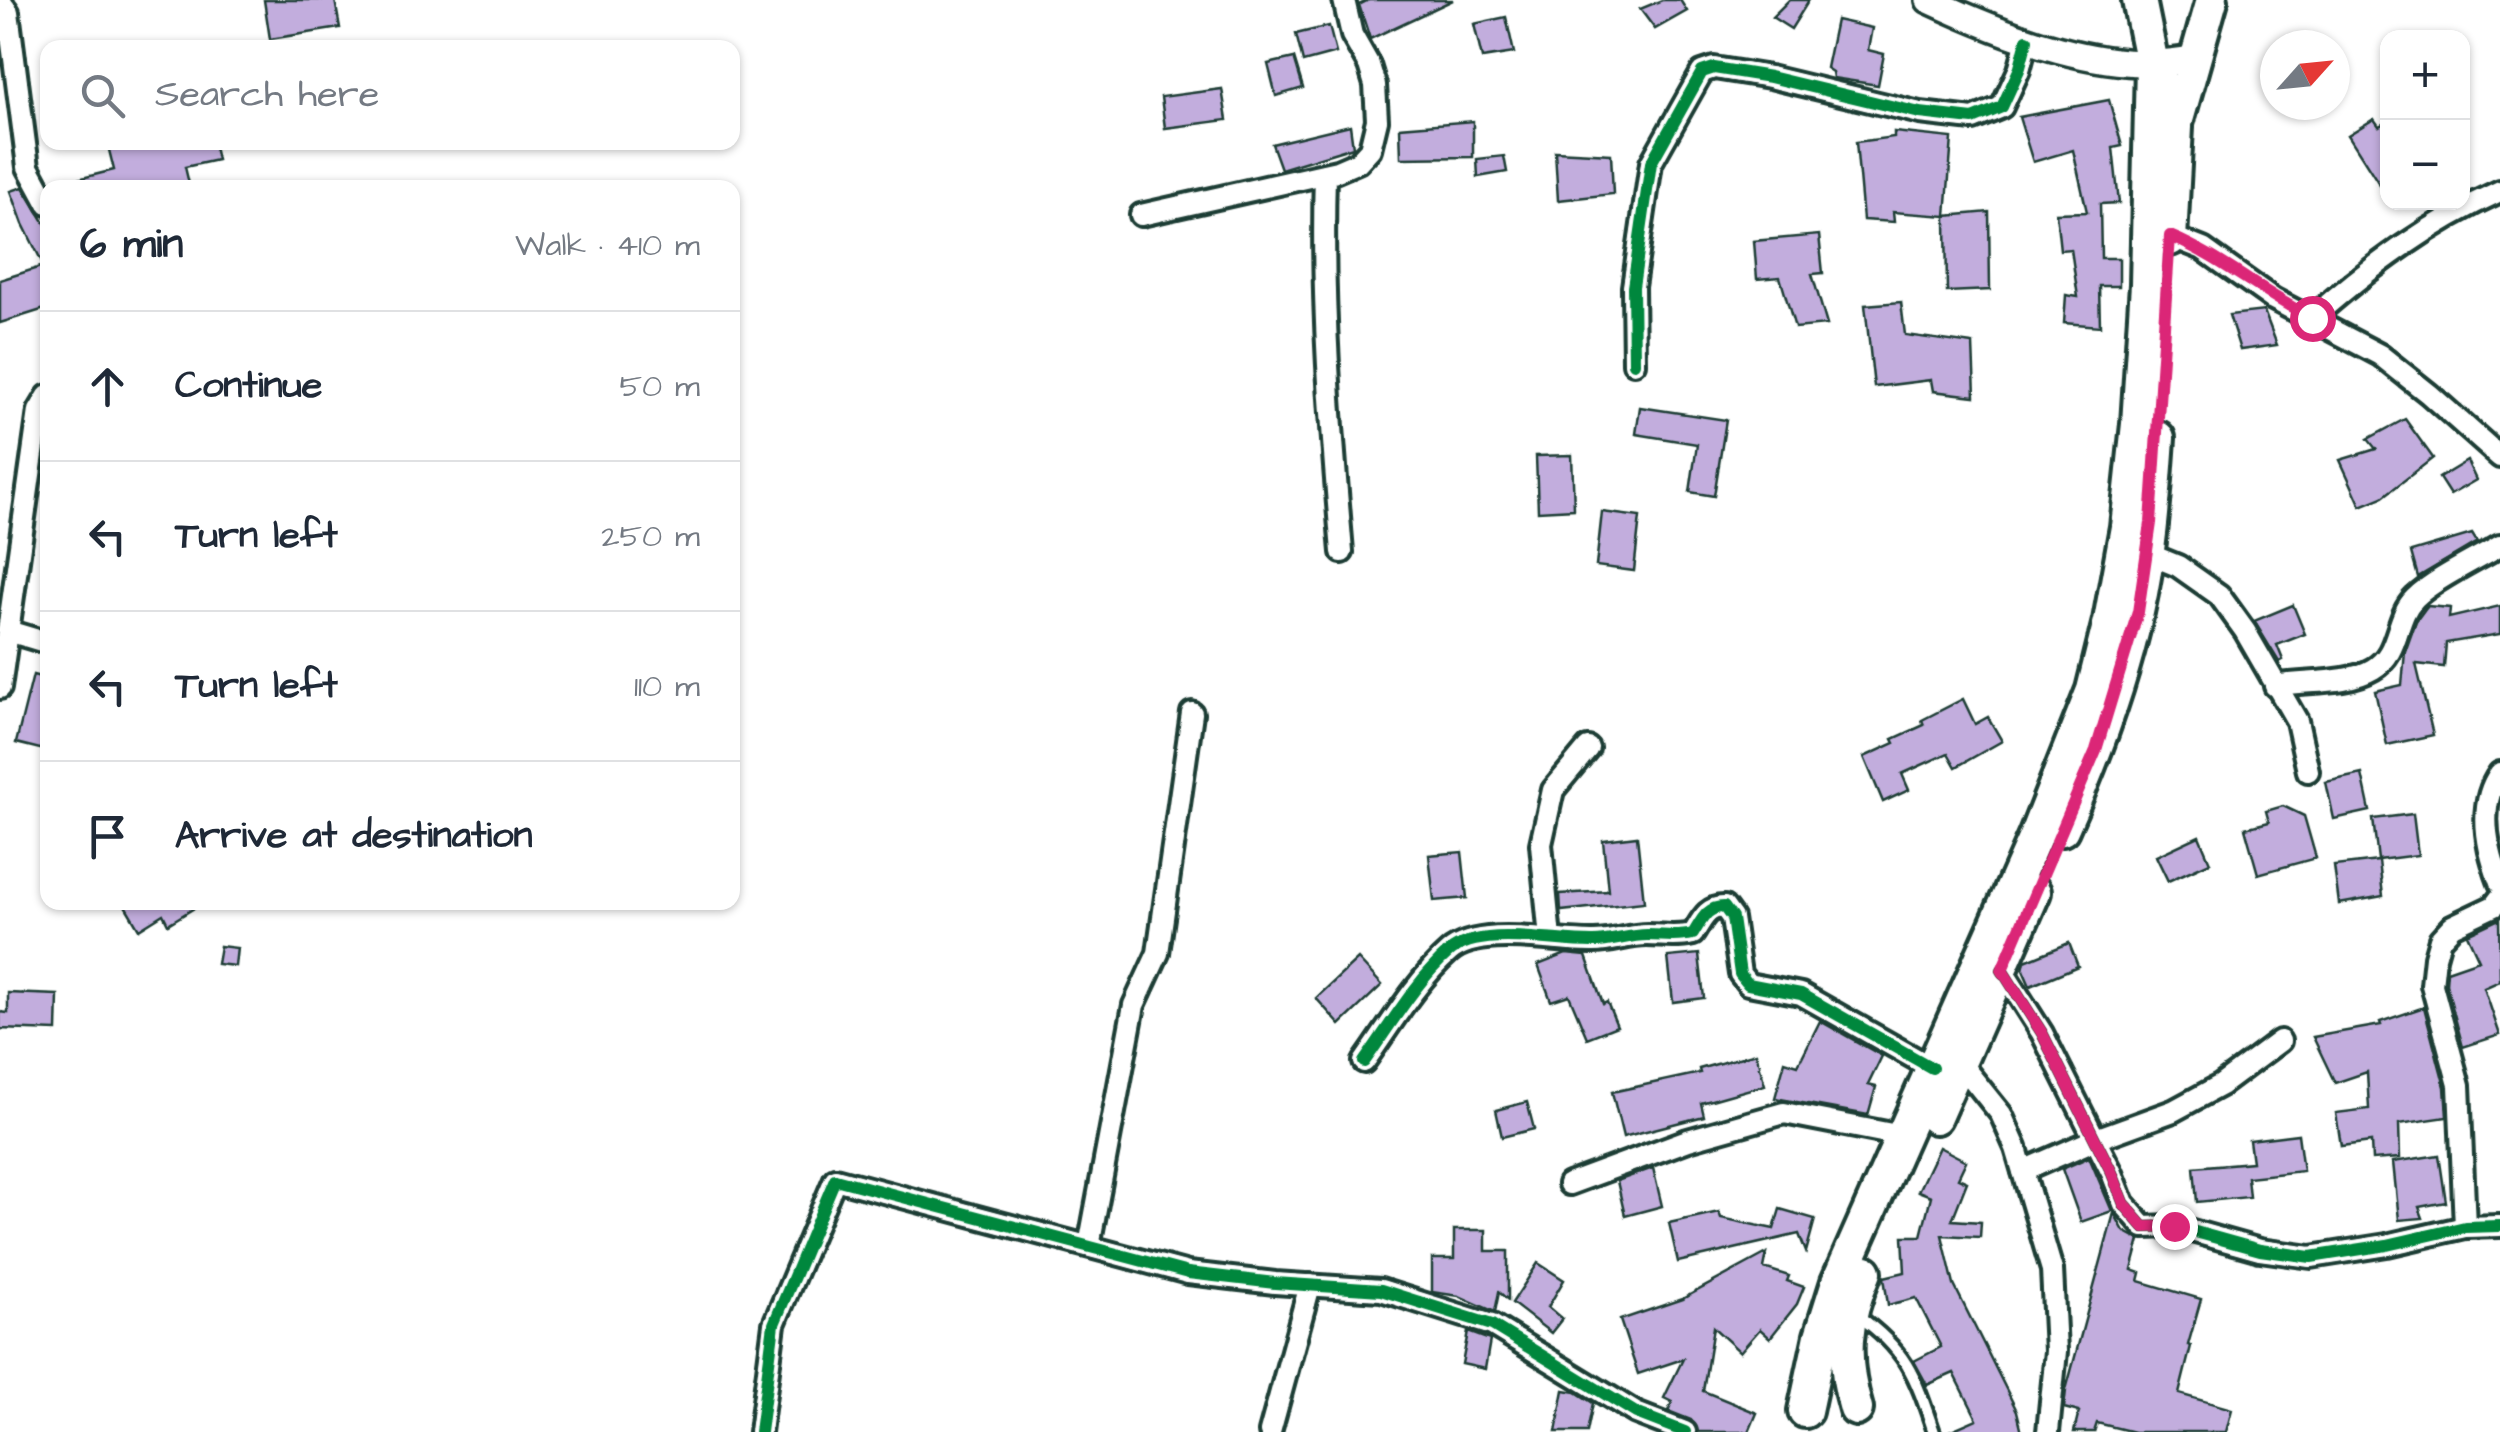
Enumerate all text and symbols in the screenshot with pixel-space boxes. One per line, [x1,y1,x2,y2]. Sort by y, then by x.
north arrow [2260,30,2350,120]
map controls [2380,30,2470,210]
button: + [2380,30,2470,120]
search box [40,40,740,150]
icon: search [75,68,130,123]
text: Search here [155,69,379,121]
button: − [2380,120,2470,210]
text: 6 min [80,216,183,274]
text: Walk · 410 m [515,223,700,268]
route start [2290,296,2336,342]
icon: ahead [80,359,135,414]
text: Continue [175,360,322,412]
text: 50 m [619,364,700,409]
icon: left [80,509,135,564]
text: Turn left [175,510,338,562]
text: 250 m [601,514,700,559]
icon: left [80,659,135,714]
text: Turn left [175,660,338,712]
text: 110 m [634,664,700,709]
icon: arrive [80,809,135,864]
text: Arrive at destination [175,810,532,862]
route end [2152,1204,2198,1250]

